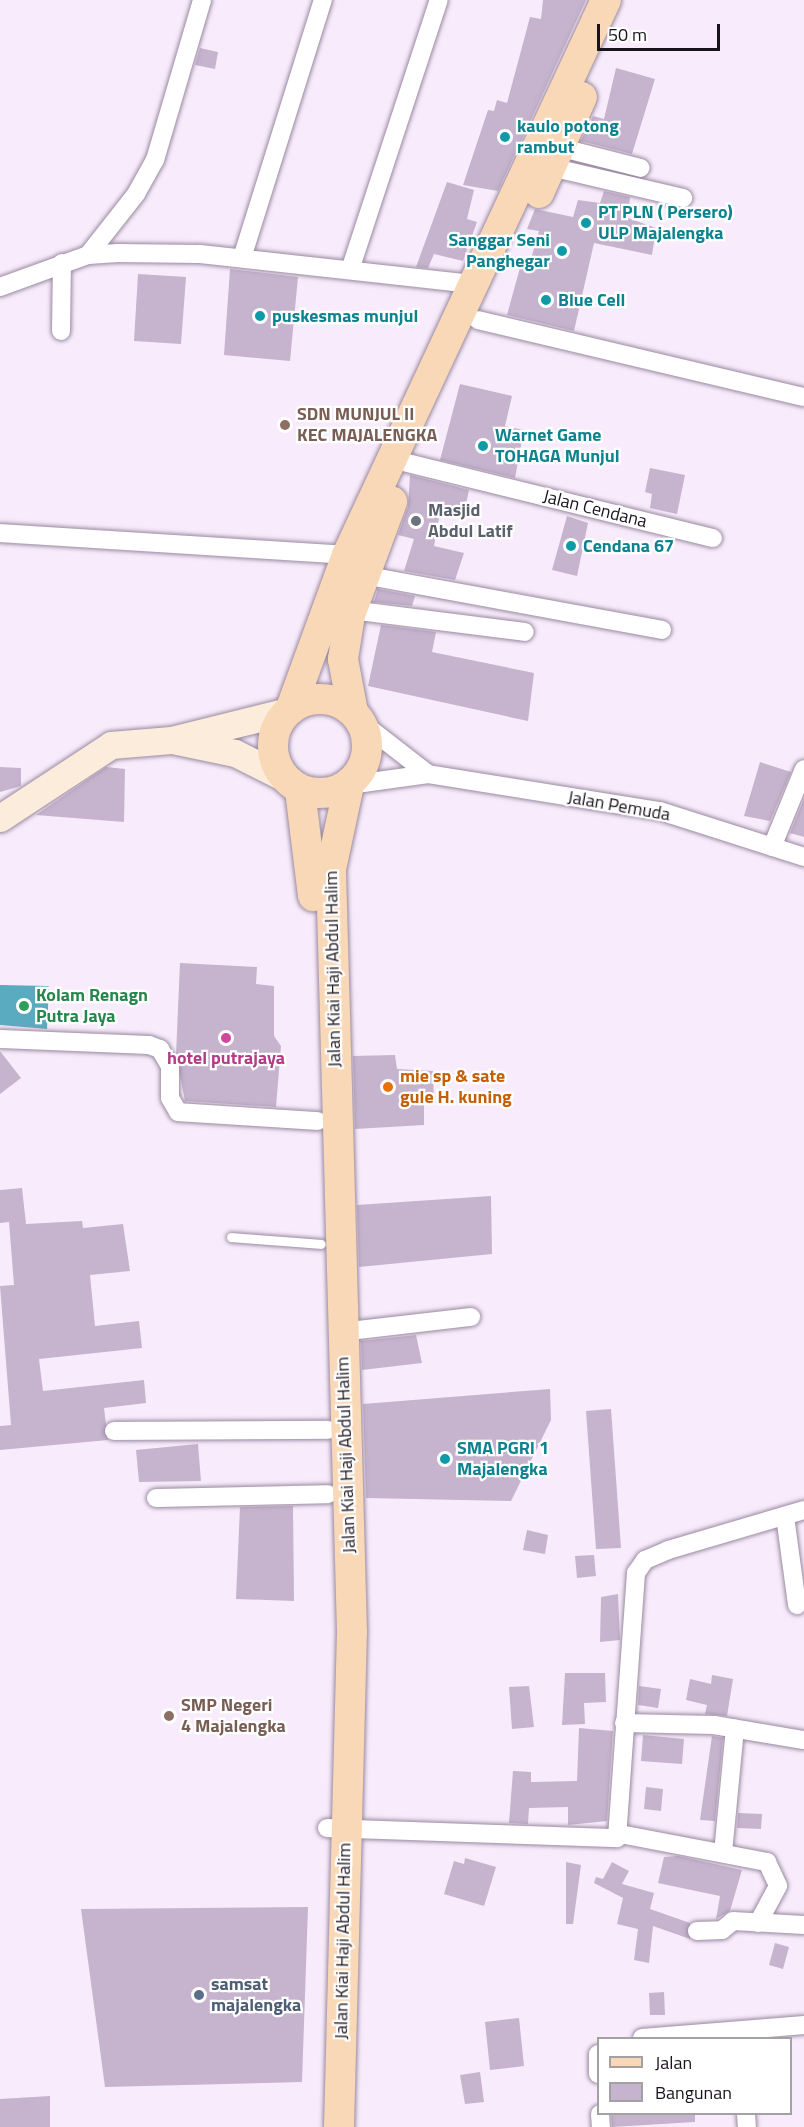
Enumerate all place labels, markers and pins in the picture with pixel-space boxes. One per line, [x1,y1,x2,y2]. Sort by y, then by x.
place label: kaulo potong rambut [517,116,619,158]
marker: kaulo potong rambut [498,130,512,144]
place label: PT PLN ( Persero) ULP Majalengka [598,202,733,244]
marker: PT PLN ( Persero) ULP Majalengka [579,216,593,230]
place label: Sanggar Seni Panghegar [448,230,550,272]
marker: Sanggar Seni Panghegar [555,244,569,258]
place label: Blue Cell [558,289,625,311]
marker: Blue Cell [539,293,553,307]
place label: puskesmas munjul [272,305,418,327]
marker: puskesmas munjul [253,309,267,323]
place label: SDN MUNJUL II KEC MAJALENGKA [297,404,437,446]
marker: SDN MUNJUL II KEC MAJALENGKA [278,418,292,432]
place label: Warnet Game TOHAGA Munjul [495,425,620,468]
marker: Warnet Game TOHAGA Munjul [476,439,490,453]
place label: Masjid Abdul Latif [428,500,513,542]
marker: Masjid Abdul Latif [409,514,423,528]
place label: Cendana 67 [583,535,674,557]
marker: Cendana 67 [564,539,578,553]
place label: Kolam Renagn Putra Jaya [36,985,148,1028]
marker: Kolam Renagn Putra Jaya [17,999,31,1013]
marker: hotel putrajaya [219,1031,233,1045]
place label: hotel putrajaya [167,1047,285,1069]
place label: mie sp & sate gule H. kuning [400,1066,512,1108]
marker: mie sp & sate gule H. kuning [381,1080,395,1094]
place label: SMA PGRI 1 Majalengka [457,1438,549,1480]
marker: SMA PGRI 1 Majalengka [438,1452,452,1466]
place label: SMP Negeri 4 Majalengka [181,1695,286,1738]
marker: SMP Negeri 4 Majalengka [162,1709,176,1723]
place label: samsat majalengka [211,1974,301,2016]
marker: samsat majalengka [192,1988,206,2002]

